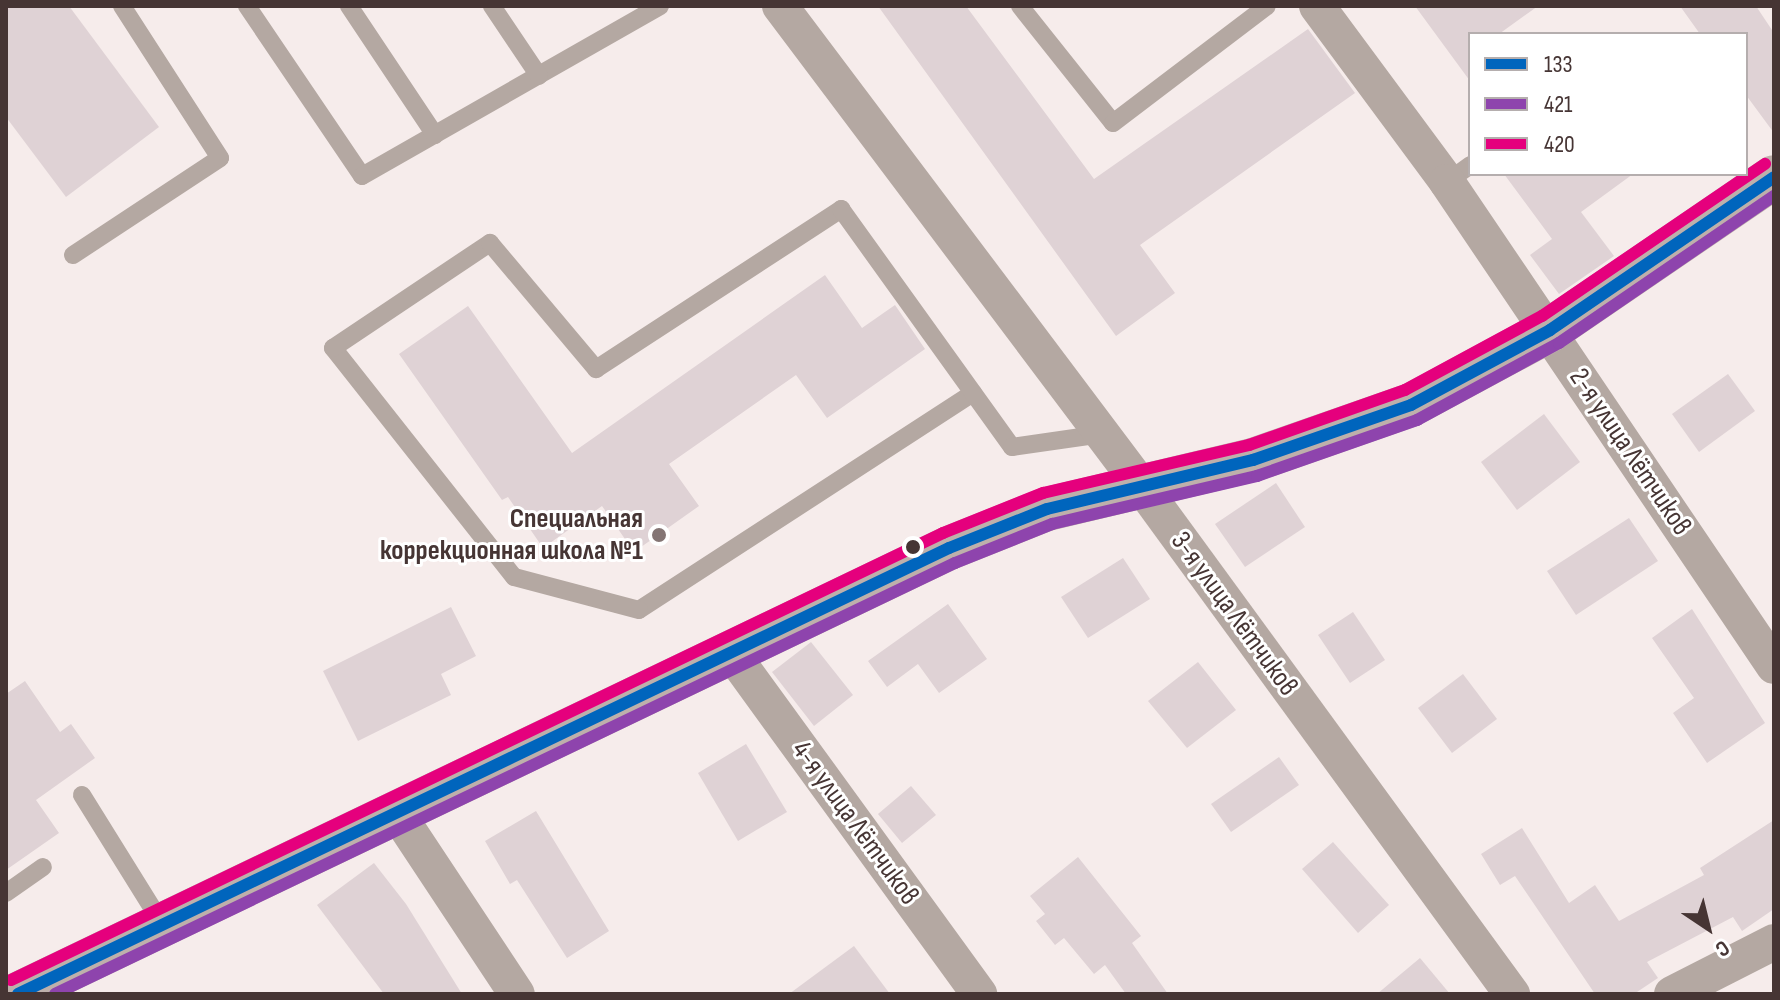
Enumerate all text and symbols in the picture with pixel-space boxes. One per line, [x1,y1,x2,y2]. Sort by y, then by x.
legend [1468,32,1748,176]
text: 133 [1544,50,1573,79]
text: 421 [1544,90,1573,119]
text: 420 [1544,130,1575,159]
street label: 2-я улица Лётчиков [1562,362,1698,542]
place label: Специальная коррекционная школа №1 [380,502,643,568]
street label: 3-я улица Лётчиков [1163,525,1305,703]
marker: Специальная коррекционная школа №1 [650,526,668,544]
unlabelled marker [905,539,921,555]
street label: 4-я улица Лётчиков [784,734,926,912]
north arrow [1668,888,1748,968]
text: С [1710,934,1734,962]

